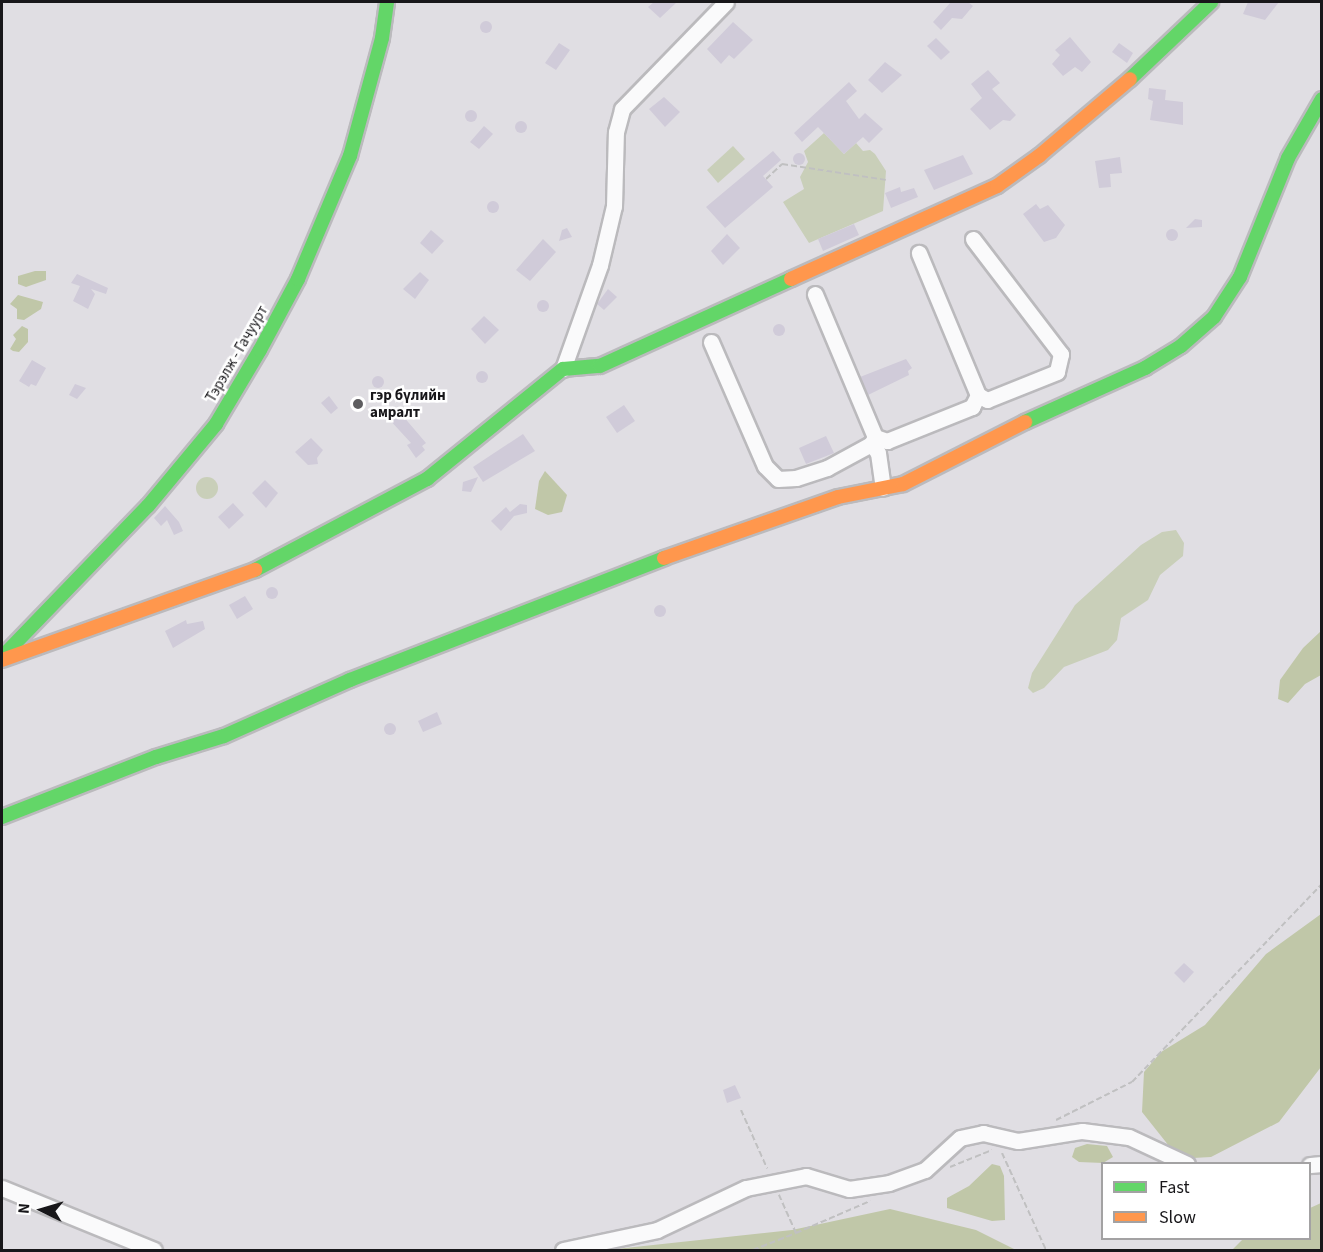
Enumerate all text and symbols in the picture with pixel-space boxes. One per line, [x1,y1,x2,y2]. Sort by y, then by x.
street label: Тэрэлж - Гачуурт [202,303,272,405]
place label: гэр бүлийн амралт [370,386,446,421]
marker: гэр бүлийн амралт [351,397,365,411]
legend [1101,1162,1311,1240]
text: Fast [1159,1175,1190,1200]
north arrow [12,1180,72,1240]
text: N [13,1202,35,1215]
text: Slow [1159,1205,1196,1230]

